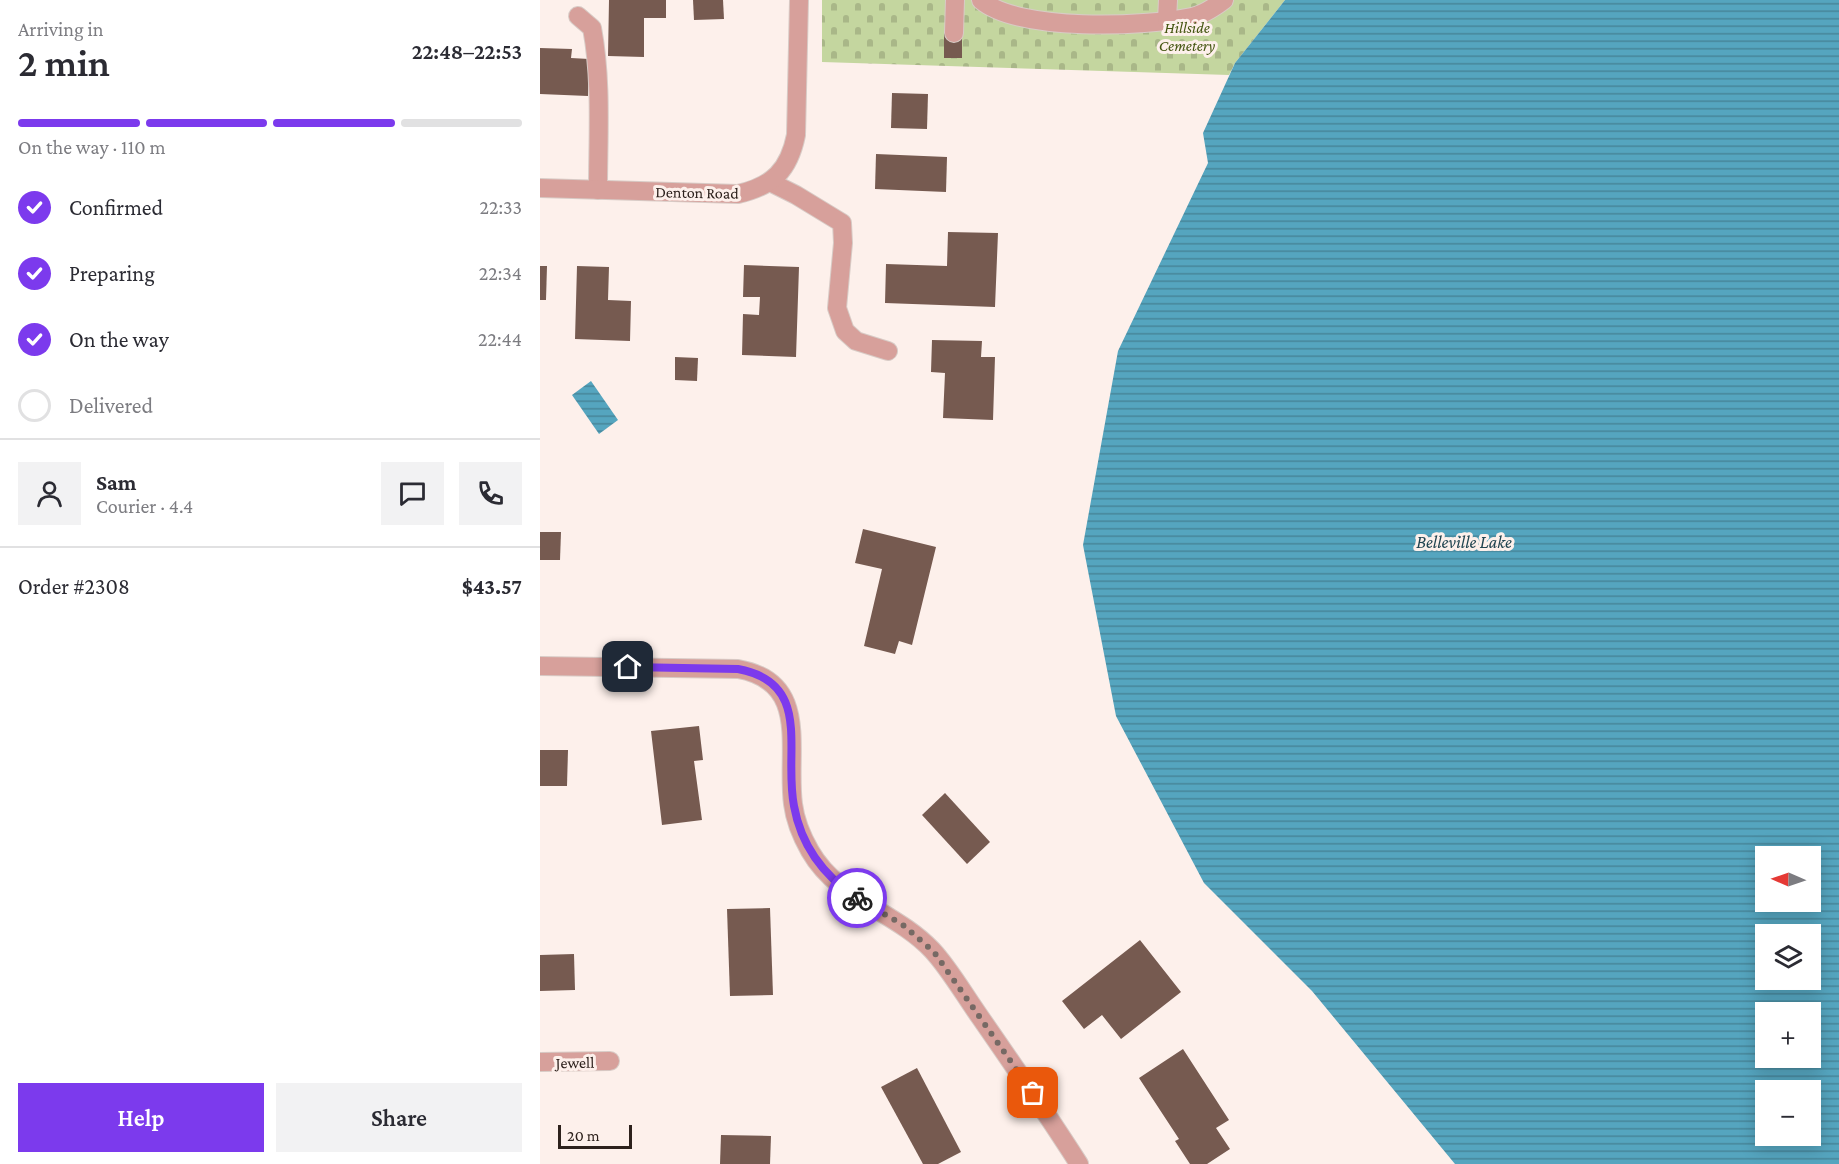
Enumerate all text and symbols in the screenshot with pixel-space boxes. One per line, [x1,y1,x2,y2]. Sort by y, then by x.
text: Arriving in [18,18,103,40]
park label: Hillside Cemetery [1159,19,1216,55]
text: 22:48–22:53 [412,39,522,64]
text: 2 min [18,41,110,84]
text: On the way · 110 m [18,136,165,158]
street label: Denton Road [655,183,739,202]
icon: check [18,191,51,224]
text: Confirmed [69,195,163,220]
text: 22:33 [480,196,522,218]
icon: check [18,257,51,290]
text: Preparing [69,261,155,286]
text: 22:34 [479,262,522,284]
icon: check [18,323,51,356]
text: On the way [69,327,169,352]
text: 22:44 [478,328,522,350]
text: Delivered [69,393,153,418]
button: person [18,462,81,525]
button: chat [381,462,444,525]
button: phone [459,462,522,525]
text: Sam [96,470,136,495]
text: Courier · 4.4 [96,495,193,517]
water label: Belleville Lake [1416,532,1512,552]
text: Order #2308 [18,574,130,599]
text: $43.57 [462,574,522,599]
pin [602,641,653,692]
icon: home [611,650,644,683]
north arrow [1755,846,1821,912]
map controls [1755,846,1821,1146]
courier [827,868,887,928]
icon: bike [841,882,874,915]
button: layers [1755,924,1821,990]
button: + [1755,1002,1821,1068]
street label: Jewell [553,1054,595,1072]
pin [1007,1067,1058,1118]
icon: bag [1016,1076,1049,1109]
button: − [1755,1080,1821,1146]
button: Help [18,1083,264,1152]
button: Share [276,1083,522,1152]
scale bar [558,1122,632,1150]
text: 20 m [567,1127,600,1144]

